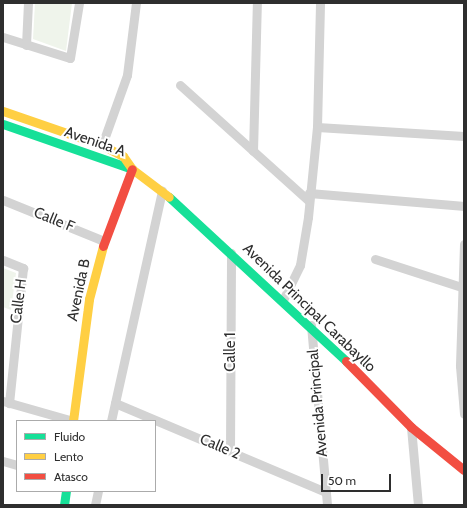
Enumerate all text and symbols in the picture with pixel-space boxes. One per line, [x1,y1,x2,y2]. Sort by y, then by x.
street label: Avenida A [62,123,128,161]
street label: Calle F [31,204,77,236]
street label: Avenida Principal Carabayllo [239,240,379,376]
street label: Avenida B [64,257,94,323]
street label: Calle H [7,278,31,324]
street label: Calle 1 [222,332,240,372]
street label: Avenida Principal [304,348,332,458]
legend [16,420,156,492]
text: Fluido [54,429,85,444]
street label: Calle 2 [197,430,243,464]
text: Lento [54,449,83,464]
scale bar [323,466,393,492]
text: Atasco [54,469,88,484]
text: 50 m [328,473,356,488]

